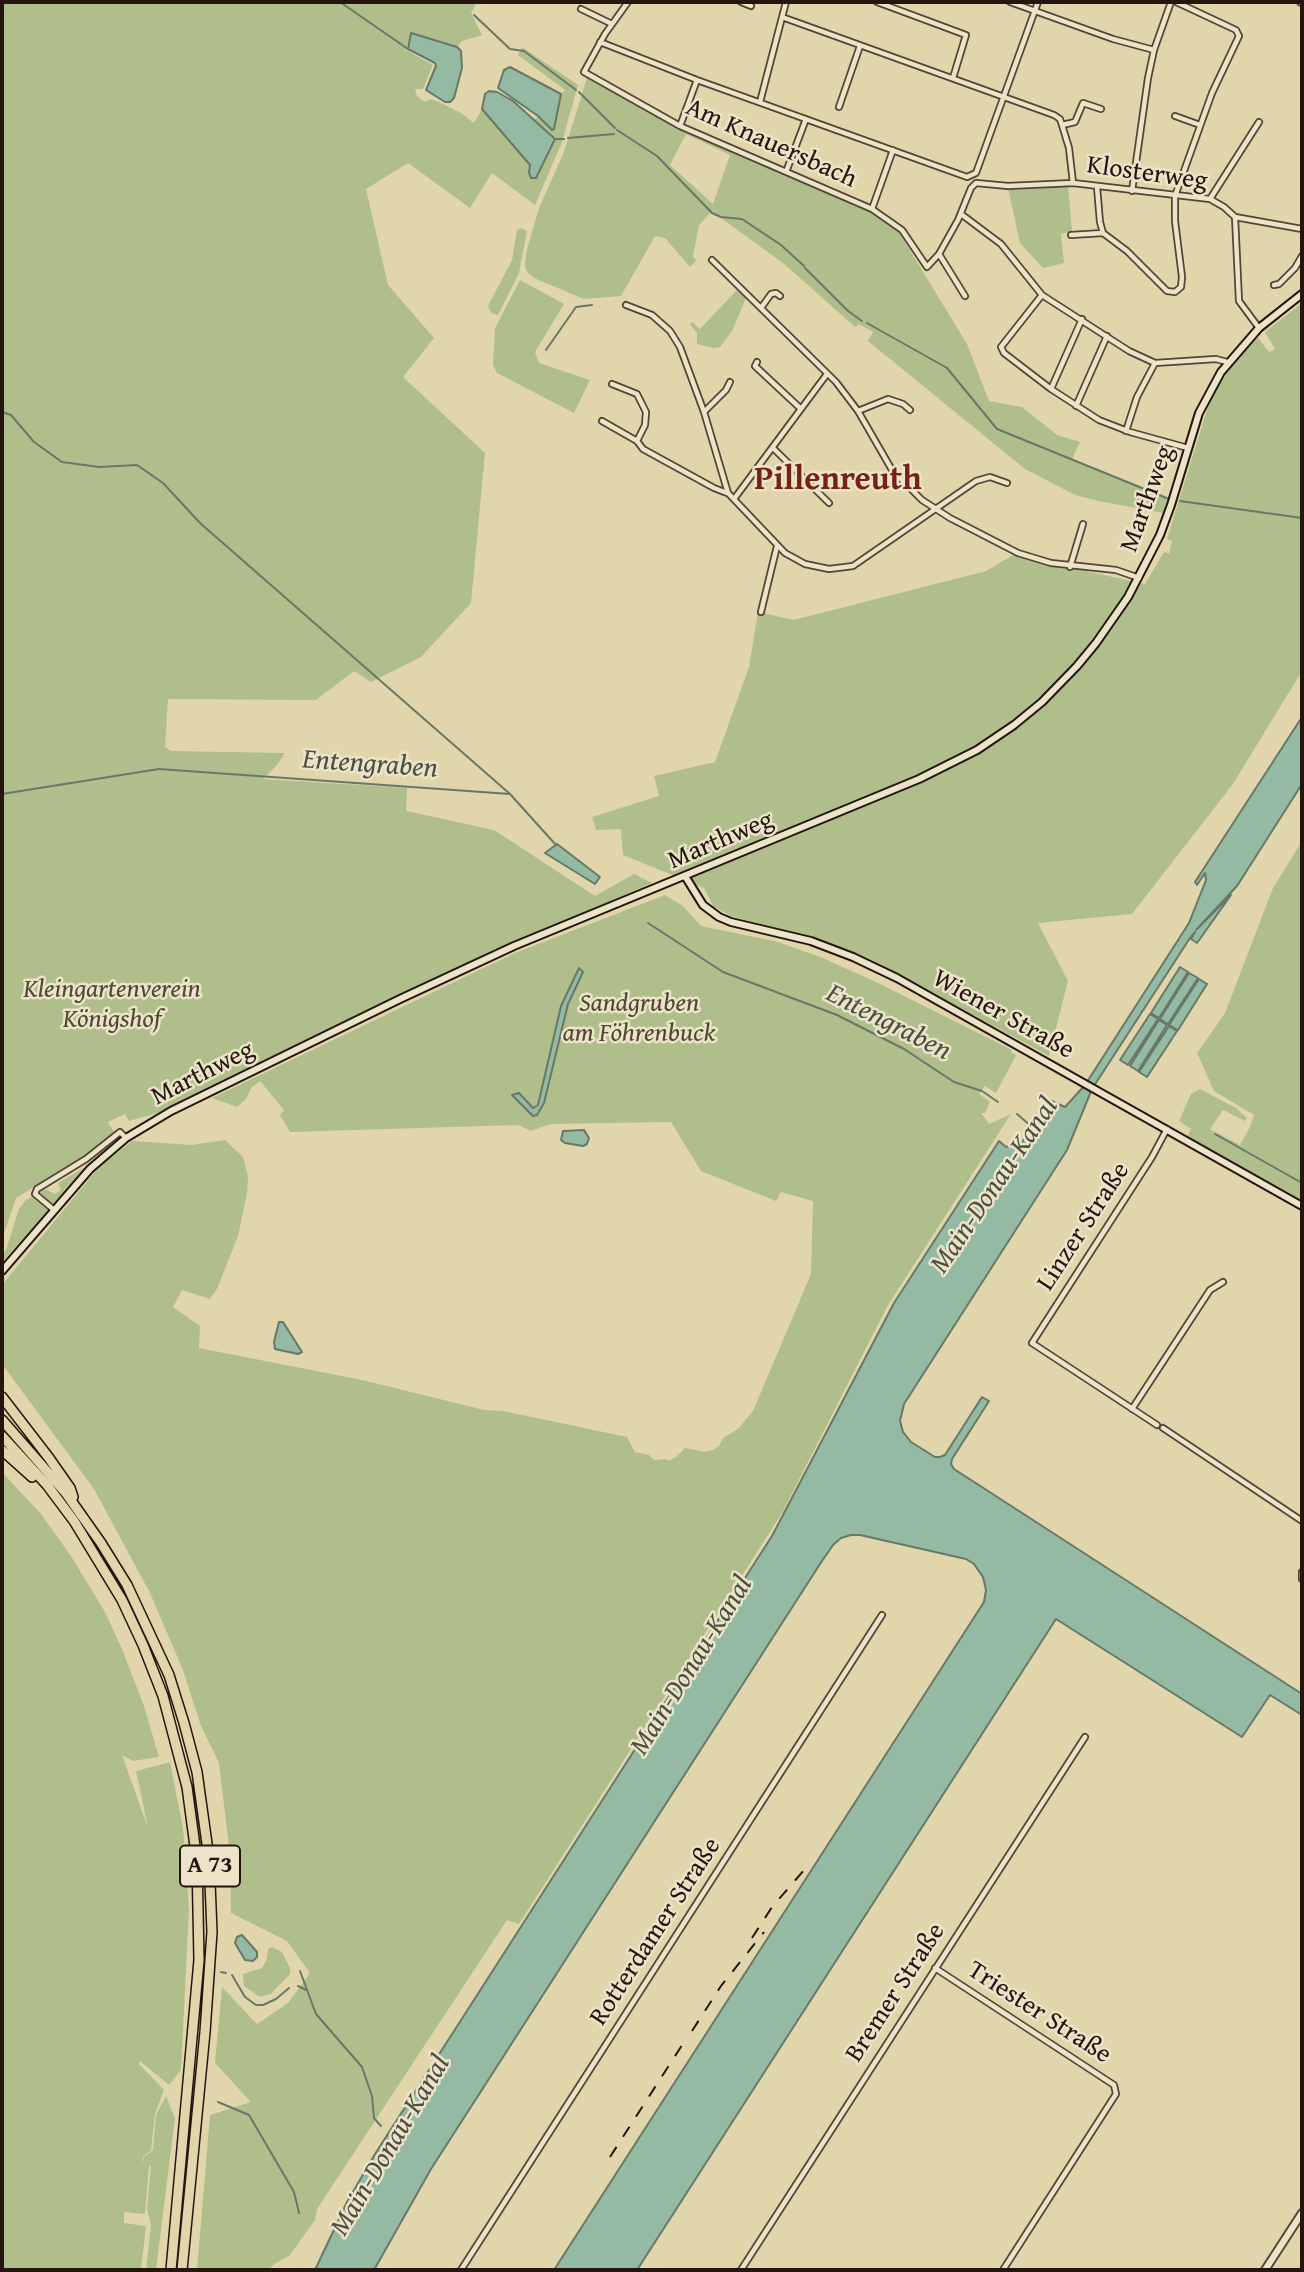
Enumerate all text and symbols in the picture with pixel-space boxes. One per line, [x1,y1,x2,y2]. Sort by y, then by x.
street label: Am Knauersbach [681,92,861,196]
street label: Klosterweg [1085,150,1209,198]
street label: Marthweg [1114,441,1182,557]
district label: Pillenreuth [754,461,922,501]
water label: Entengraben [301,744,439,786]
street label: Marthweg [664,805,778,877]
street label: Wiener Straße [927,963,1079,1067]
park label: Kleingartenverein Königshof [23,974,201,1036]
water label: Entengraben [820,977,956,1069]
park label: Sandgruben am Föhrenbuck [563,988,715,1050]
street label: Marthweg [146,1035,260,1113]
water label: Main-Donau-Kanal [924,1092,1066,1280]
street label: Linzer Straße [1031,1157,1137,1297]
water label: Main-Donau-Kanal [624,1570,760,1762]
street label: Rotterdamer Straße [584,1832,728,2032]
road number: A 73 [180,1845,240,1886]
street label: Bremer Straße [840,1918,952,2068]
street label: Triester Straße [961,1955,1117,2071]
water label: Main-Donau-Kanal [324,2050,458,2242]

